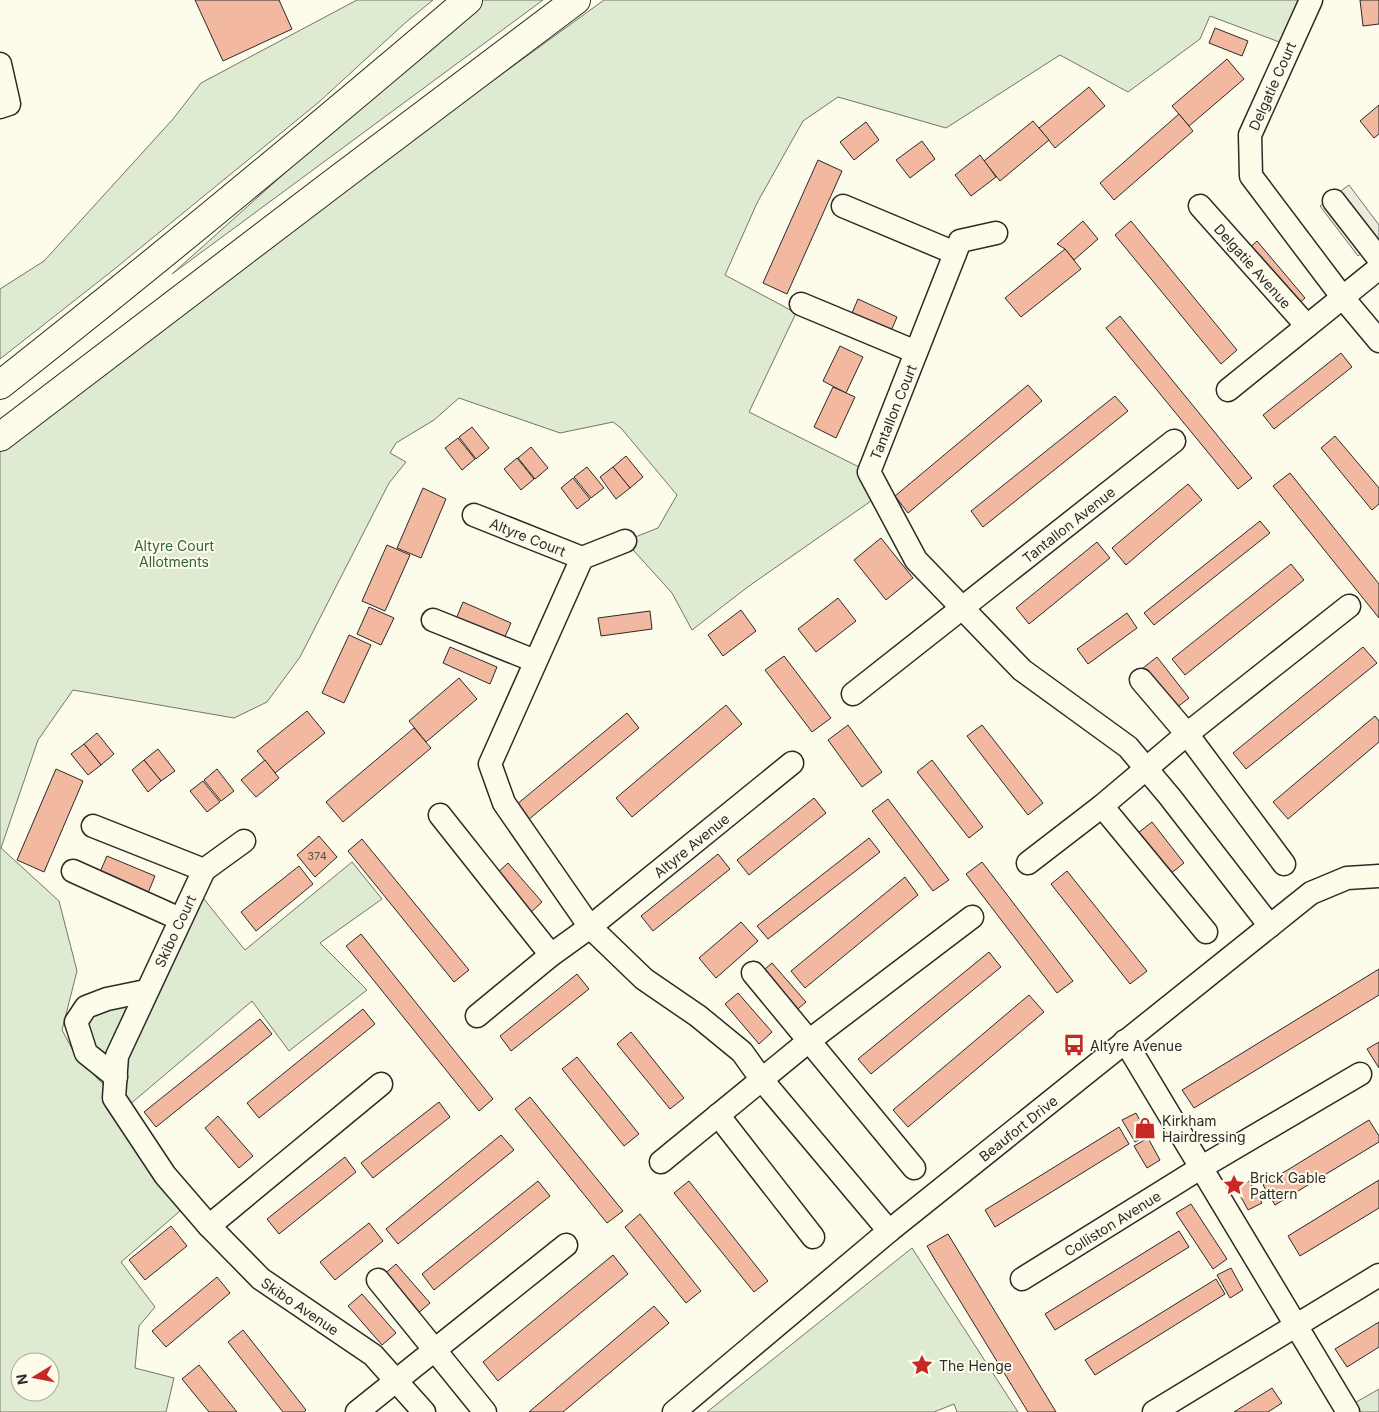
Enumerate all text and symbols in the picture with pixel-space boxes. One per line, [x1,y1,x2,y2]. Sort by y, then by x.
street label: Delgatie Court [1245,39,1299,133]
street label: Delgatie Avenue [1211,220,1295,311]
street label: Tantallon Court [866,362,920,462]
street label: Tantallon Avenue [1018,483,1118,566]
street label: Altyre Court [487,514,569,559]
park label: Altyre Court Allotments [134,537,214,570]
street label: Altyre Avenue [650,809,732,881]
house number: 374 [307,849,327,863]
street label: Skibo Court [151,892,199,970]
bus stop icon: Altyre Avenue [1061,1032,1087,1058]
place label: Altyre Avenue [1090,1037,1182,1054]
street label: Beaufort Drive [975,1091,1060,1164]
place label: Kirkham Hairdressing [1162,1112,1246,1145]
shop icon: Kirkham Hairdressing [1132,1115,1158,1141]
place label: Brick Gable Pattern [1250,1169,1326,1202]
place icon: Brick Gable Pattern [1221,1172,1247,1198]
street label: Colliston Avenue [1061,1187,1163,1259]
street label: Skibo Avenue [258,1273,342,1338]
north arrow [10,1352,60,1402]
place icon: The Henge [909,1352,935,1378]
place label: The Henge [939,1357,1012,1374]
text: N [12,1373,31,1386]

